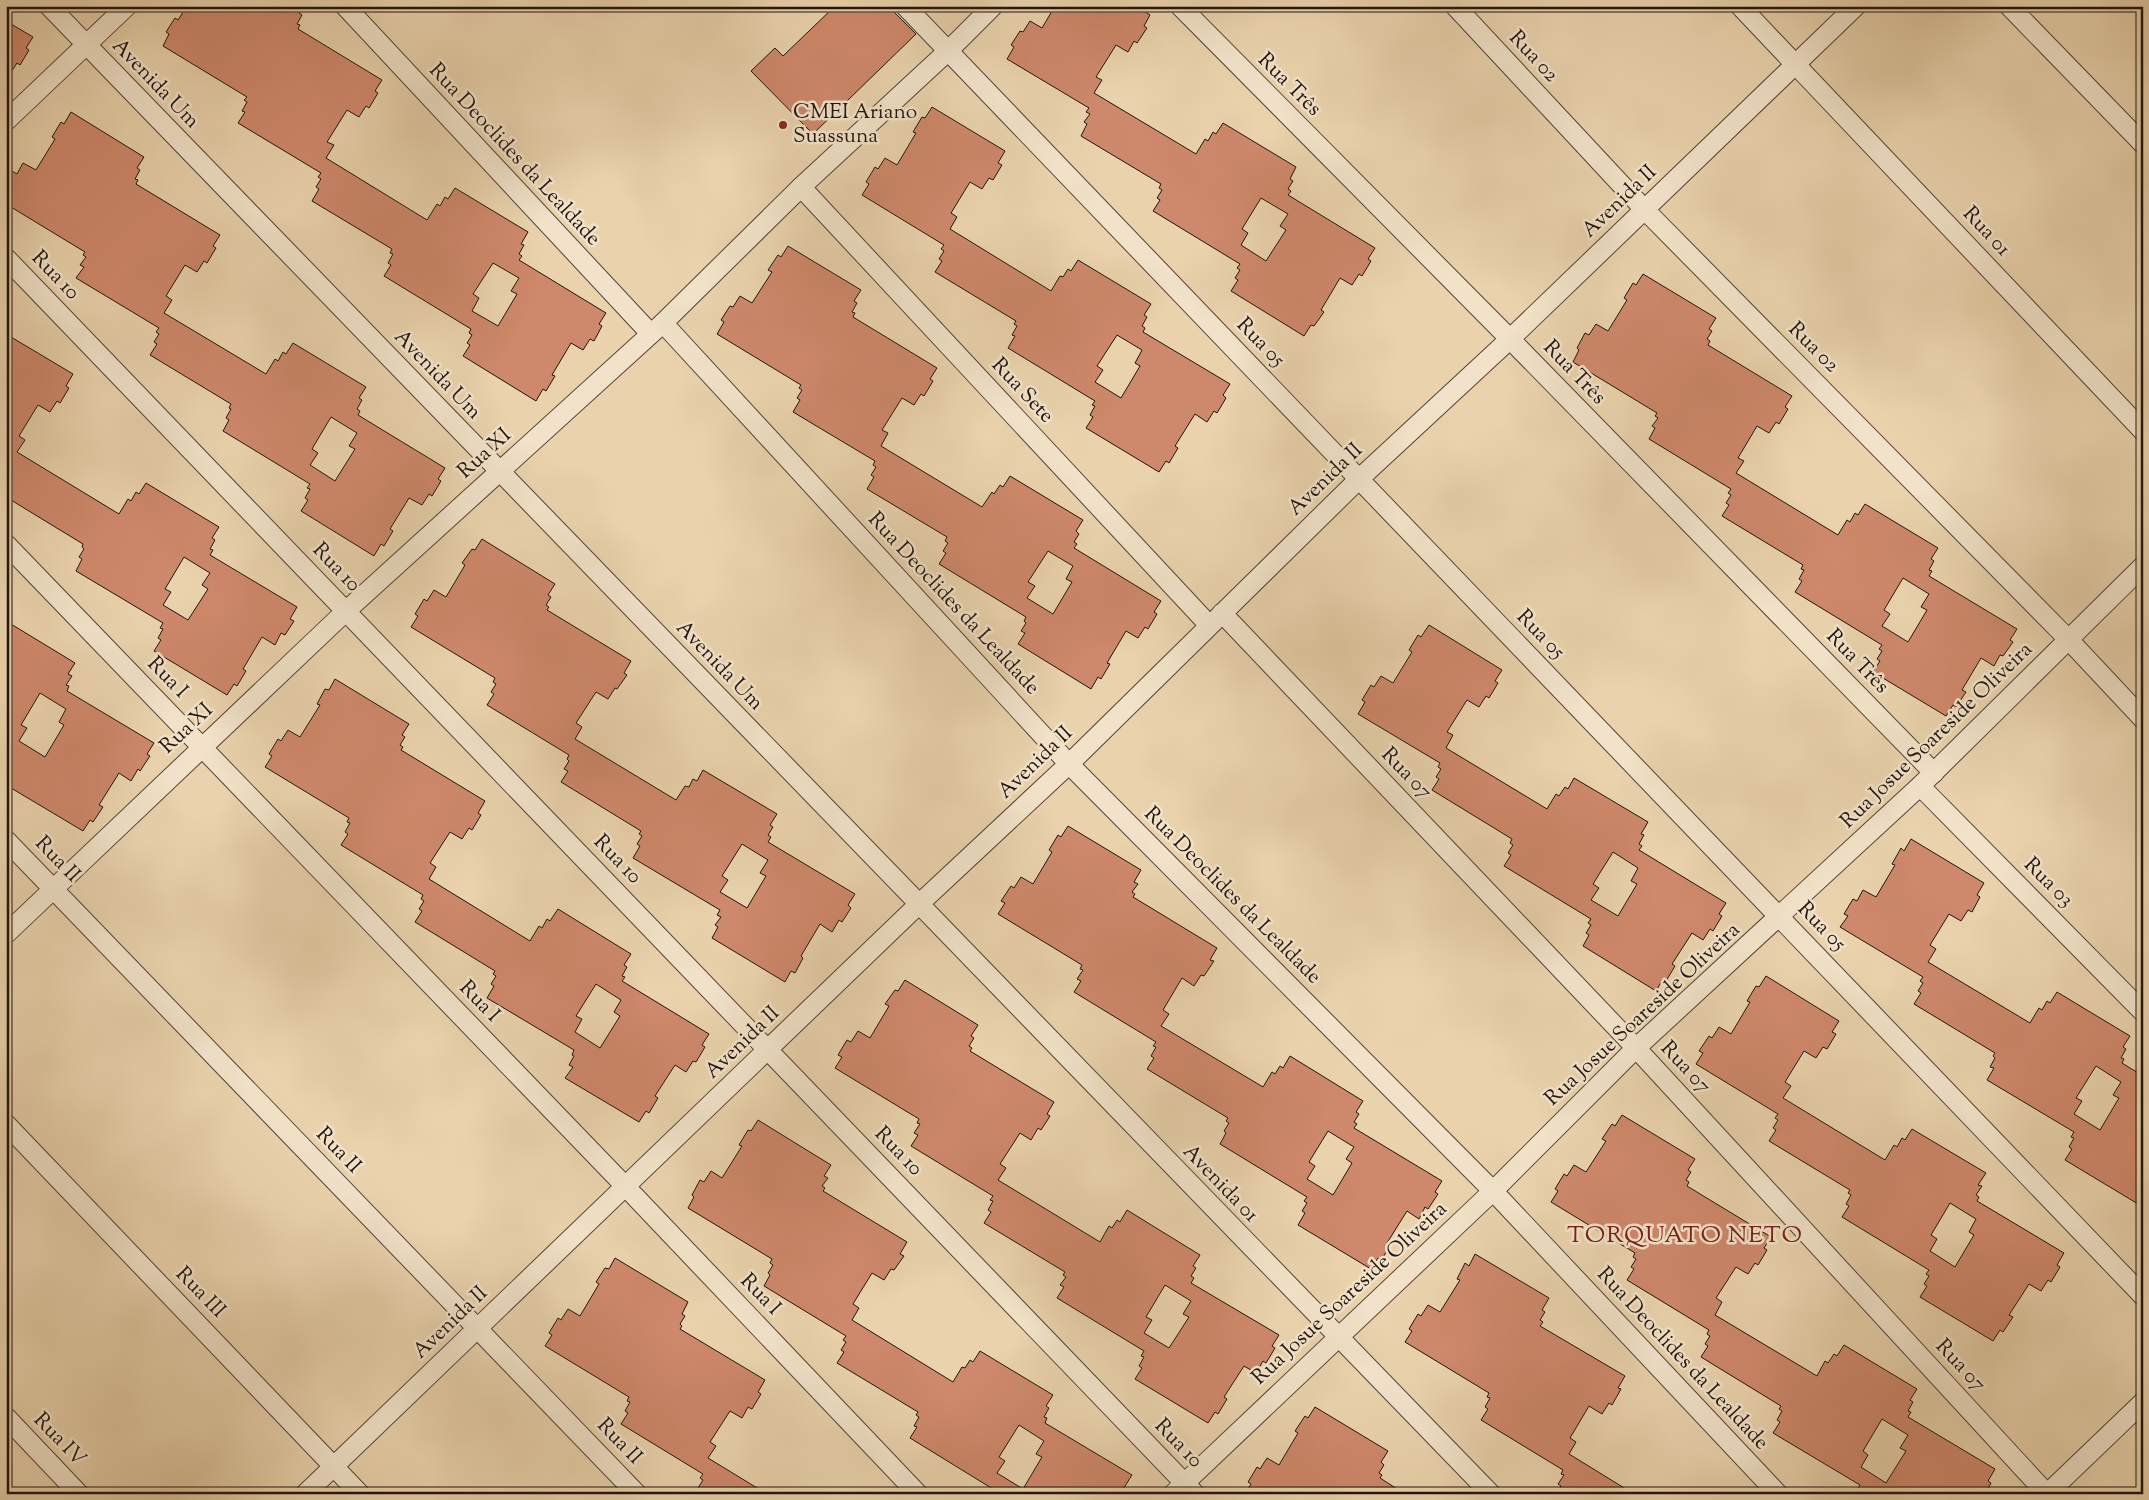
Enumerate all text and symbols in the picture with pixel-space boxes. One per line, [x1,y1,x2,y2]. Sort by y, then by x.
street label: Rua 02 [1501,24,1565,90]
street label: Avenida Um [104,32,206,136]
street label: Rua Três [1250,46,1328,124]
street label: Rua Deoclides da Lealdade [421,57,607,253]
place label: CMEI Ariano Suassuna [793,98,917,152]
marker: CMEI Ariano Suassuna [777,119,789,131]
street label: Avenida II [1576,158,1664,245]
street label: Rua 01 [1955,200,2017,264]
street label: Rua 10 [24,244,86,308]
street label: Rua 05 [1229,311,1291,375]
street label: Rua 02 [1781,316,1845,380]
street label: Avenida Um [386,323,488,427]
street label: Rua Três [1536,334,1612,412]
street label: Rua Sete [984,352,1060,430]
street label: Rua XI [451,422,519,486]
street label: Avenida II [1282,436,1370,523]
street label: Rua Deoclides da Lealdade [860,506,1046,702]
street label: Rua 10 [305,536,367,600]
street label: Rua 05 [1509,603,1571,667]
street label: Avenida Um [668,614,770,718]
street label: Rua Três [1819,623,1895,701]
street label: Rua Josue Soareside Oliveira [1834,636,2040,836]
street label: Rua I [140,650,194,706]
street label: Rua XI [154,696,220,762]
street label: Avenida II [992,719,1080,806]
street label: Rua 07 [1374,741,1439,807]
street label: Rua Deoclides da Lealdade [1136,800,1328,992]
street label: Rua 10 [586,828,648,892]
street label: Rua II [27,830,87,890]
street label: Rua 03 [2016,851,2080,915]
street label: Rua 05 [1790,895,1852,959]
street label: Rua Josue Soareside Oliveira [1539,916,1748,1114]
street label: Rua I [452,974,506,1030]
street label: Avenida II [699,999,787,1086]
street label: Rua 07 [1653,1035,1718,1101]
street label: Rua 10 [867,1120,929,1184]
street label: Rua II [308,1121,368,1181]
street label: Avenida 01 [1175,1138,1265,1230]
street label: Rua Josue Soareside Oliveira [1246,1195,1455,1393]
district label: TORQUATO NETO [1567,1219,1803,1253]
street label: Rua III [168,1260,232,1326]
street label: Rua Deoclides da Lealdade [1589,1261,1775,1457]
street label: Rua I [733,1267,787,1323]
street label: Avenida II [407,1279,495,1366]
street label: Rua 07 [1928,1333,1993,1399]
street label: Rua IV [26,1406,92,1474]
street label: Rua II [589,1412,649,1472]
street label: Rua 10 [1147,1412,1209,1476]

